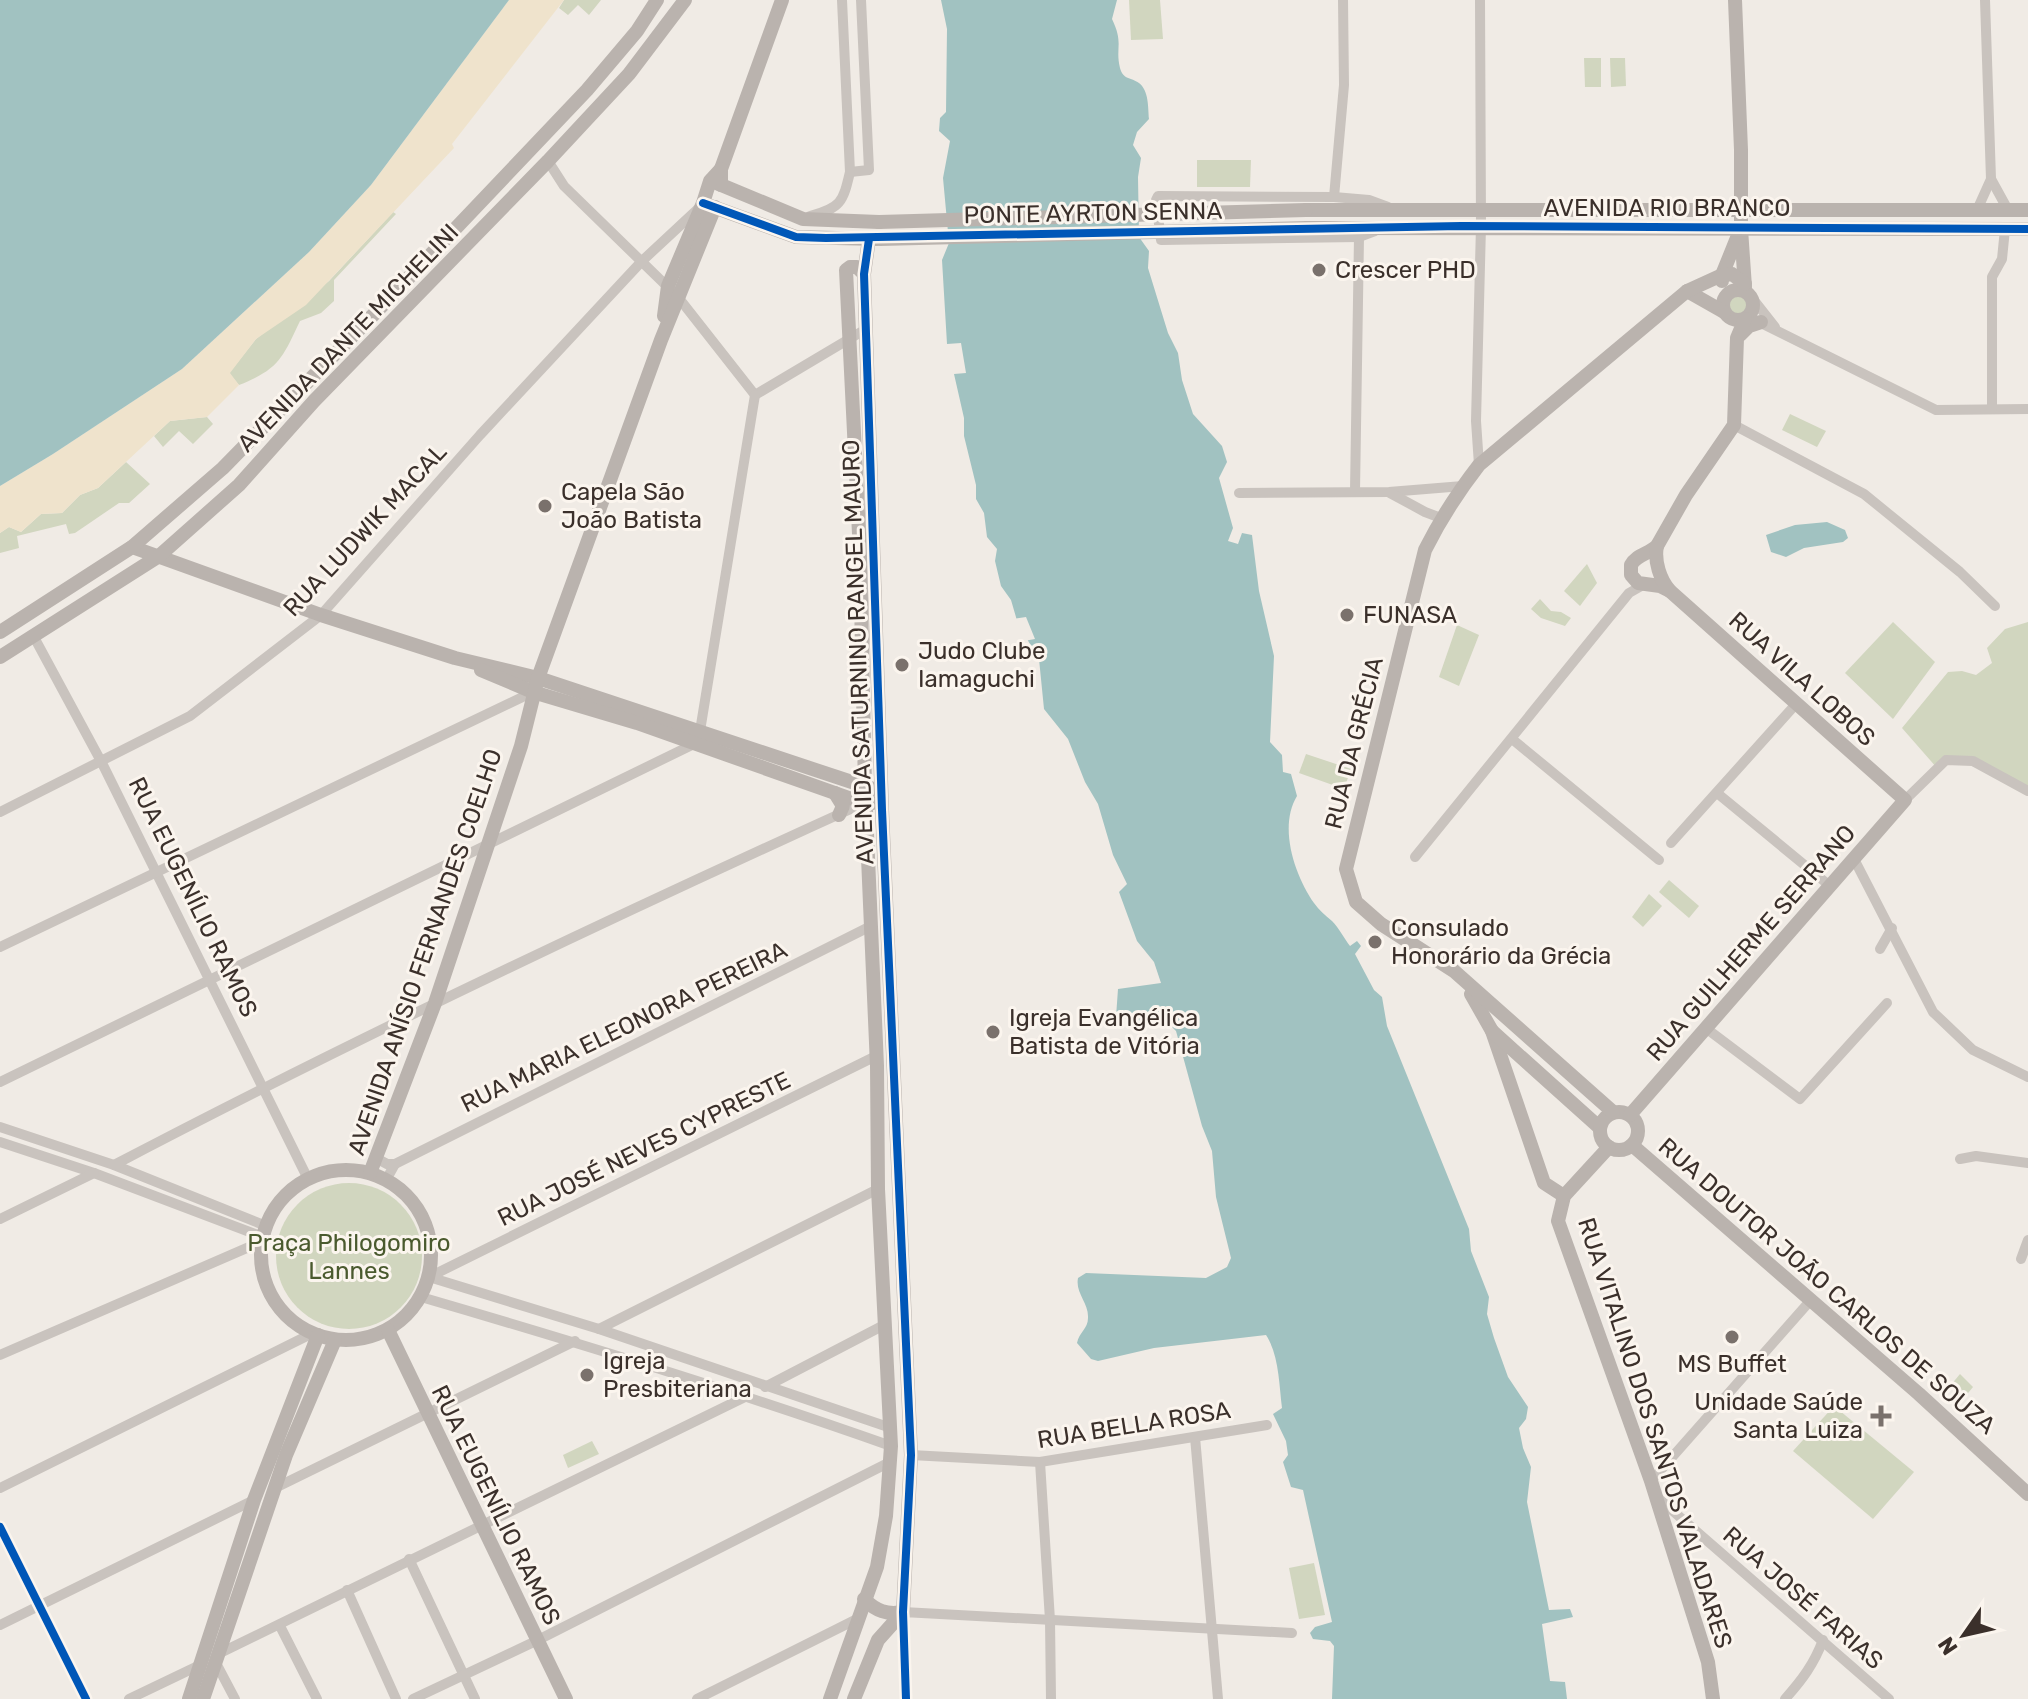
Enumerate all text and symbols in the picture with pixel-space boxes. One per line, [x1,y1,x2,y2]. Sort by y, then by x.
street label: AVENIDA RIO BRANCO [1543,194,1791,222]
street label: PONTE AYRTON SENNA [963,197,1223,229]
street label: AVENIDA DANTE MICHELINI [232,218,464,458]
place label: Crescer PHD [1335,256,1476,284]
marker: Crescer PHD [1310,261,1328,279]
street label: RUA LUDWIK MACAL [278,437,453,622]
street label: AVENIDA SATURNINO RANGEL MAURO [837,439,879,865]
place label: Capela São João Batista [561,478,702,534]
marker: Capela São João Batista [536,497,554,515]
place label: FUNASA [1363,601,1457,629]
marker: FUNASA [1338,606,1356,624]
street label: RUA VILA LOBOS [1723,606,1881,752]
place label: Judo Clube Iamaguchi [918,637,1046,693]
street label: RUA DA GRÉCIA [1319,654,1389,832]
marker: Judo Clube Iamaguchi [893,656,911,674]
street label: AVENIDA ANÍSIO FERNANDES COELHO [342,745,508,1159]
street label: RUA EUGENÍLIO RAMOS [123,773,263,1021]
street label: RUA GUILHERME SERRANO [1641,819,1861,1067]
place label: Consulado Honorário da Grécia [1391,914,1611,970]
marker: Consulado Honorário da Grécia [1366,933,1384,951]
street label: RUA MARIA ELEONORA PEREIRA [456,936,792,1118]
place label: Igreja Evangélica Batista de Vitória [1009,1004,1200,1060]
marker: Igreja Evangélica Batista de Vitória [984,1023,1002,1041]
street label: RUA JOSÉ NEVES CYPRESTE [493,1066,795,1232]
street label: RUA DOUTOR JOÃO CARLOS DE SOUZA [1653,1132,2001,1440]
street label: RUA VITALINO DOS SANTOS VALADARES [1572,1214,1738,1652]
park label: Praça Philogomiro Lannes [247,1229,451,1285]
marker: MS Buffet [1723,1328,1741,1346]
place label: Igreja Presbiteriana [603,1347,752,1403]
place label: MS Buffet [1677,1350,1787,1378]
marker: Igreja Presbiteriana [578,1366,596,1384]
street label: RUA EUGENÍLIO RAMOS [426,1381,566,1629]
place label: Unidade Saúde Santa Luiza [1694,1388,1863,1444]
street label: RUA BELLA ROSA [1035,1396,1233,1454]
marker: Unidade Saúde Santa Luiza [1870,1405,1892,1427]
street label: RUA JOSÉ FARIAS [1717,1521,1889,1675]
north arrow [1924,1595,2004,1675]
text: N [1932,1632,1963,1660]

